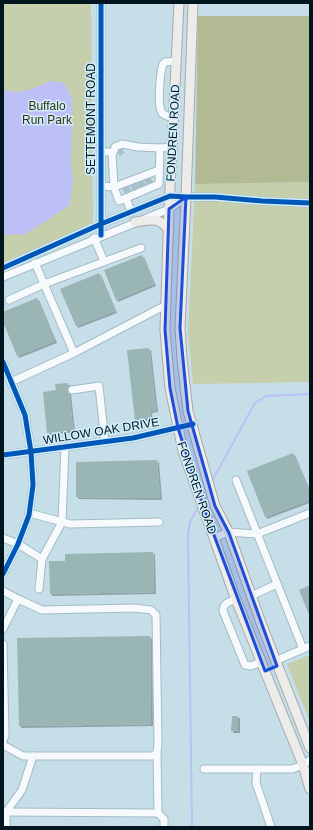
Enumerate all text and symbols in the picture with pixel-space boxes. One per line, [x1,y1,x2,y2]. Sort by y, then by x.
street label: SETTEMONT ROAD [84,63,98,175]
street label: FONDREN ROAD [163,84,183,182]
park label: Buffalo Run Park [22,99,73,127]
street label: WILLOW OAK DRIVE [42,415,160,447]
street label: FONDREN ROAD [175,440,220,537]

